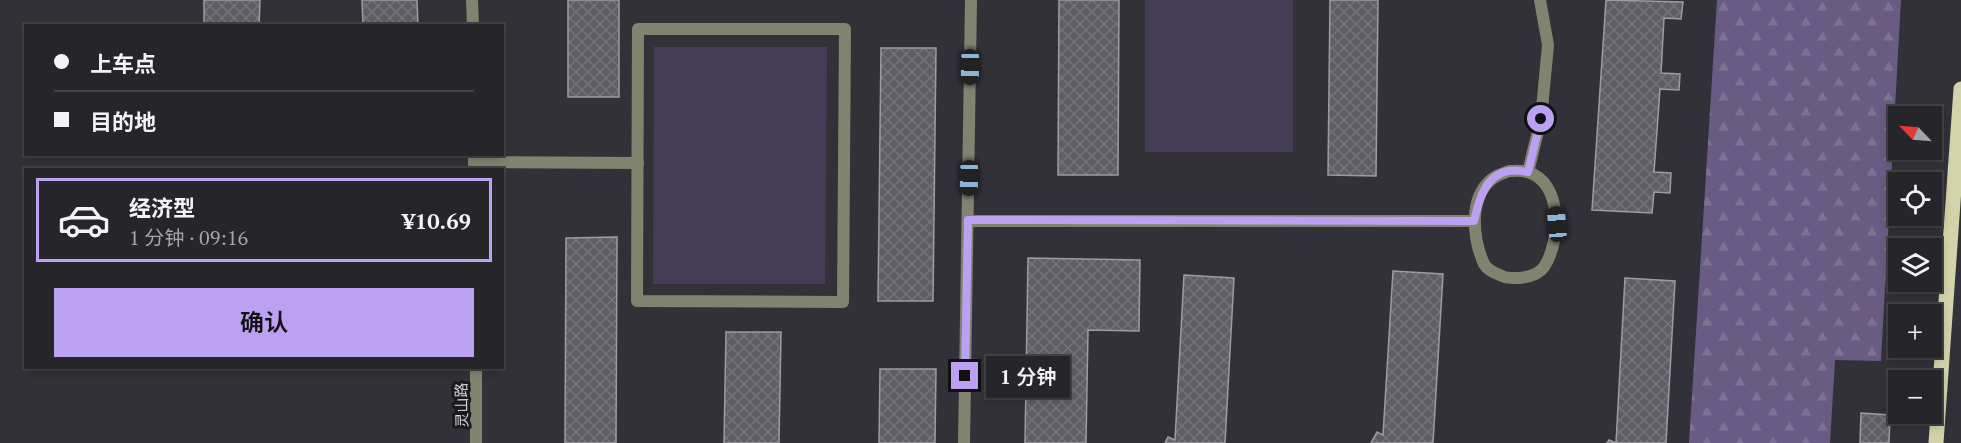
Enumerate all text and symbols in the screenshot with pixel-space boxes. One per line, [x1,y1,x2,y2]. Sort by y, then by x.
text: 上车点 [90,49,156,78]
car [961,49,979,85]
route start [1527,105,1554,132]
north arrow [1888,106,1942,160]
map controls [1888,106,1942,424]
text: 目的地 [90,107,156,136]
car [960,160,978,196]
button: locate [1888,172,1942,226]
icon: car [57,193,111,247]
text: 经济型 [129,193,195,222]
car [1546,205,1568,243]
text: ¥10.69 [402,206,471,235]
text: 1 分钟 · 09:16 [129,224,248,251]
button: layers [1888,238,1942,292]
button: 确认 [54,288,474,357]
button: + [1888,304,1942,358]
callout: 1 分钟 [986,355,1070,397]
route end [951,362,978,389]
text: 1 分钟 [1000,363,1056,390]
button: − [1888,370,1942,424]
street label: 灵山路 [451,382,471,428]

